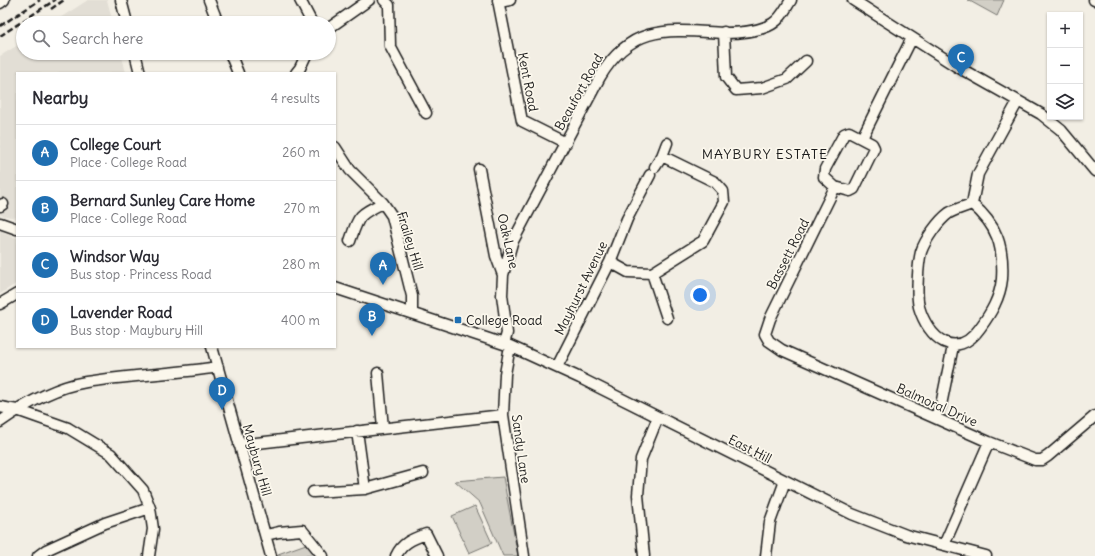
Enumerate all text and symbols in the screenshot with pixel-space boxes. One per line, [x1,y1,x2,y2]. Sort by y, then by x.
map controls [1047,12,1083,120]
button: + [1047,12,1083,48]
search box [16,16,336,60]
icon: search [30,27,52,49]
text: Search here [62,29,143,48]
pin: C [948,44,974,77]
button: − [1047,48,1083,84]
street label: Beaufort Road [551,50,607,133]
street label: Kent Road [514,51,542,113]
button: layers [1047,84,1083,120]
text: Nearby [32,87,88,109]
text: 4 results [271,90,320,107]
text: College Court [70,135,161,154]
text: A [41,144,49,161]
text: 260 m [282,144,320,161]
district label: MAYBURY ESTATE [702,145,828,163]
text: Place · College Road [70,154,187,171]
text: Bernard Sunley Care Home [70,191,255,210]
text: B [41,200,49,217]
text: 270 m [283,200,320,217]
street label: Frailey Hill [393,209,427,273]
text: Place · College Road [70,210,187,227]
street label: Oak Lane [493,212,523,270]
street label: Bassett Road [763,215,813,292]
street label: Mayhurst Avenue [551,238,611,338]
text: Windsor Way [70,247,160,266]
pin: A [370,252,396,285]
text: C [41,256,49,273]
text: 280 m [282,256,320,273]
text: Bus stop · Princess Road [70,266,212,283]
your location [690,285,710,305]
text: Lavender Road [70,303,172,322]
pin: B [359,303,385,336]
text: D [40,312,50,329]
text: 400 m [281,312,320,329]
place label: College Road [466,312,543,329]
marker: College Road [453,315,463,325]
text: Bus stop · Maybury Hill [70,322,203,339]
pin: D [209,377,235,410]
street label: Balmoral Drive [894,380,980,430]
street label: Sandy Lane [508,414,534,484]
street label: Maybury Hill [239,422,275,498]
street label: East Hill [725,431,775,467]

